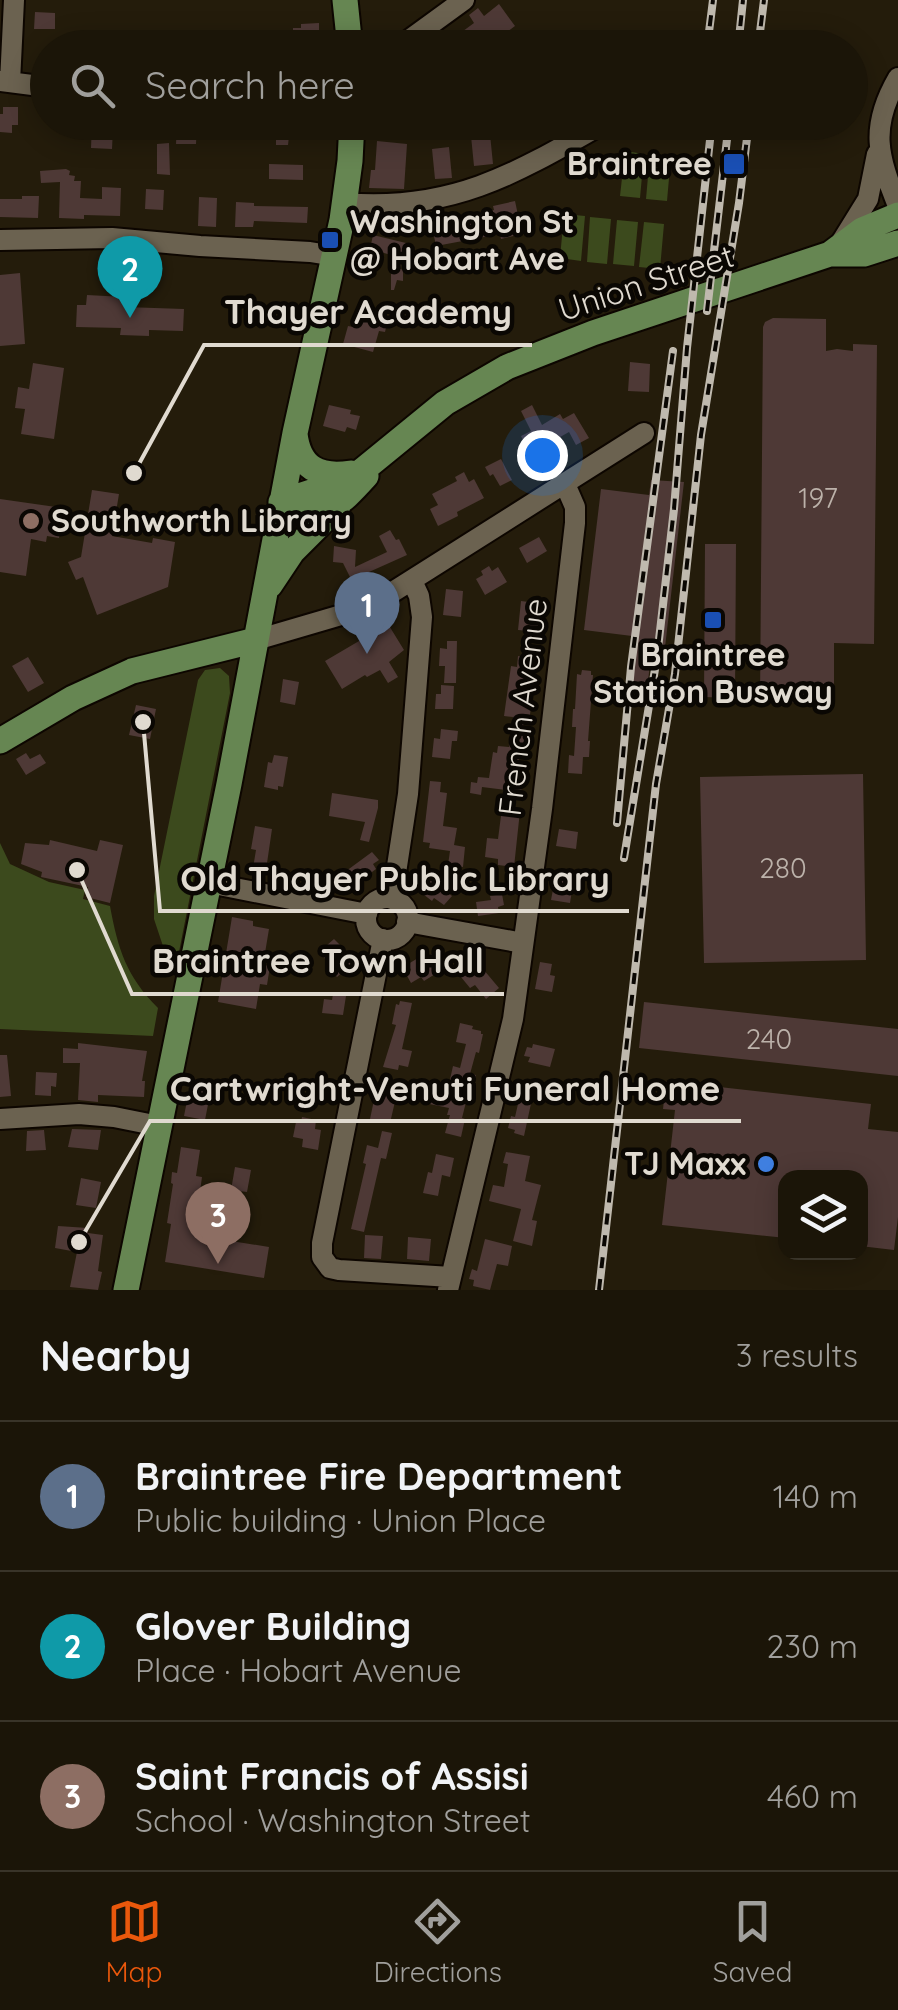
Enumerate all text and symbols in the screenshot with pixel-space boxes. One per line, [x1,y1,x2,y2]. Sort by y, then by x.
search box [30,30,868,140]
icon: search [65,58,120,113]
text: Search here [145,61,355,109]
place label: Braintree [567,143,712,183]
marker: Braintree [721,151,747,177]
place label: Washington St @ Hobart Ave [350,201,574,278]
marker: Washington St @ Hobart Ave [319,229,341,251]
street label: Union Street [553,235,739,329]
pin: 2 [98,236,162,318]
callout: Thayer Academy [204,280,532,345]
text: Thayer Academy [224,289,512,333]
your location [517,430,568,481]
house number: 197 [798,480,838,515]
place label: Southworth Library [51,500,352,540]
marker: Southworth Library [20,510,42,532]
pin: 1 [334,572,400,654]
street label: French Avenue [489,596,555,818]
marker: Braintree Station Busway [702,609,724,631]
place label: Braintree Station Busway [593,634,833,711]
callout: Old Thayer Public Library [160,846,629,911]
house number: 280 [759,850,807,885]
text: Old Thayer Public Library [180,856,610,900]
callout: Braintree Town Hall [132,929,504,994]
text: Braintree Town Hall [152,938,484,982]
house number: 240 [746,1021,792,1056]
callout: Cartwright-Venuti Funeral Home [150,1056,741,1121]
text: Cartwright-Venuti Funeral Home [170,1066,720,1110]
place label: TJ Maxx [624,1143,746,1183]
marker: TJ Maxx [755,1153,777,1175]
map controls [778,1170,868,1260]
button: layers [778,1170,868,1260]
pin: 3 [186,1182,250,1264]
text: Nearby [40,1329,191,1382]
text: 3 results [736,1335,858,1375]
text: Braintree Fire Department [135,1452,622,1500]
text: 1 [66,1476,79,1516]
text: 140 m [773,1476,858,1516]
text: Public building · Union Place [135,1500,546,1540]
text: Glover Building [135,1602,411,1650]
text: 2 [63,1626,82,1666]
text: 230 m [767,1626,858,1666]
text: Place · Hobart Avenue [135,1650,462,1690]
text: Saint Francis of Assisi [135,1752,529,1800]
text: 3 [64,1776,81,1816]
text: 460 m [767,1776,858,1816]
text: School · Washington Street [135,1800,531,1840]
tab: Map [105,1894,163,1989]
tab: Directions [373,1894,502,1989]
tab: Saved [713,1894,793,1989]

